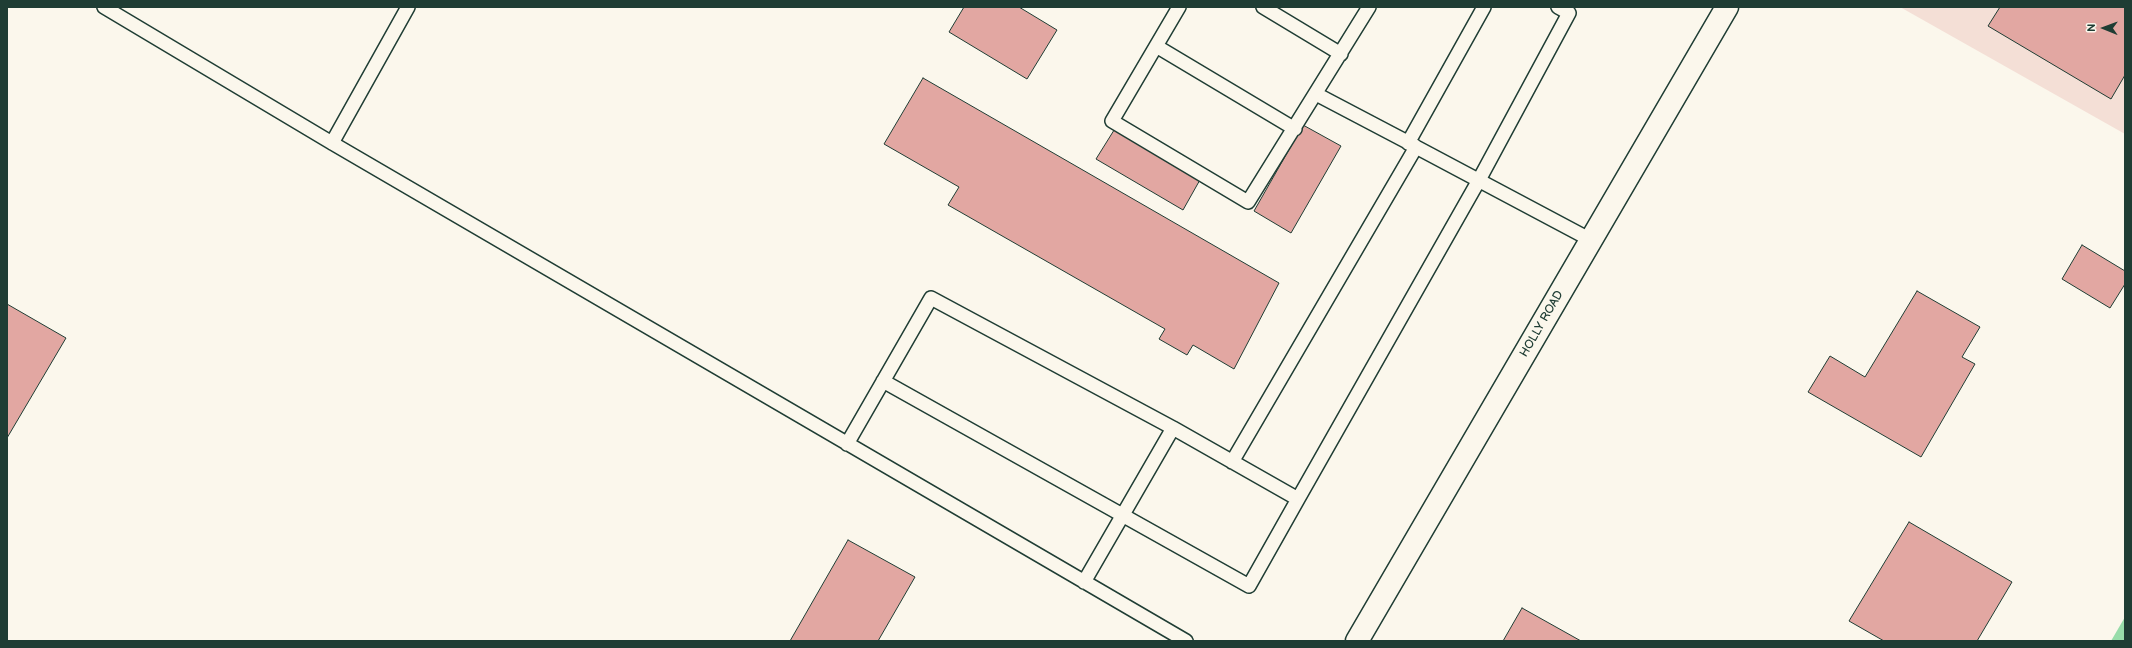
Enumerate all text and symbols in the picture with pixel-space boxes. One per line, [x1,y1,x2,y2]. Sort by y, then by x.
north arrow [2084,8,2124,48]
text: N [2085,24,2098,32]
street label: HOLLY ROAD [1517,288,1567,360]

